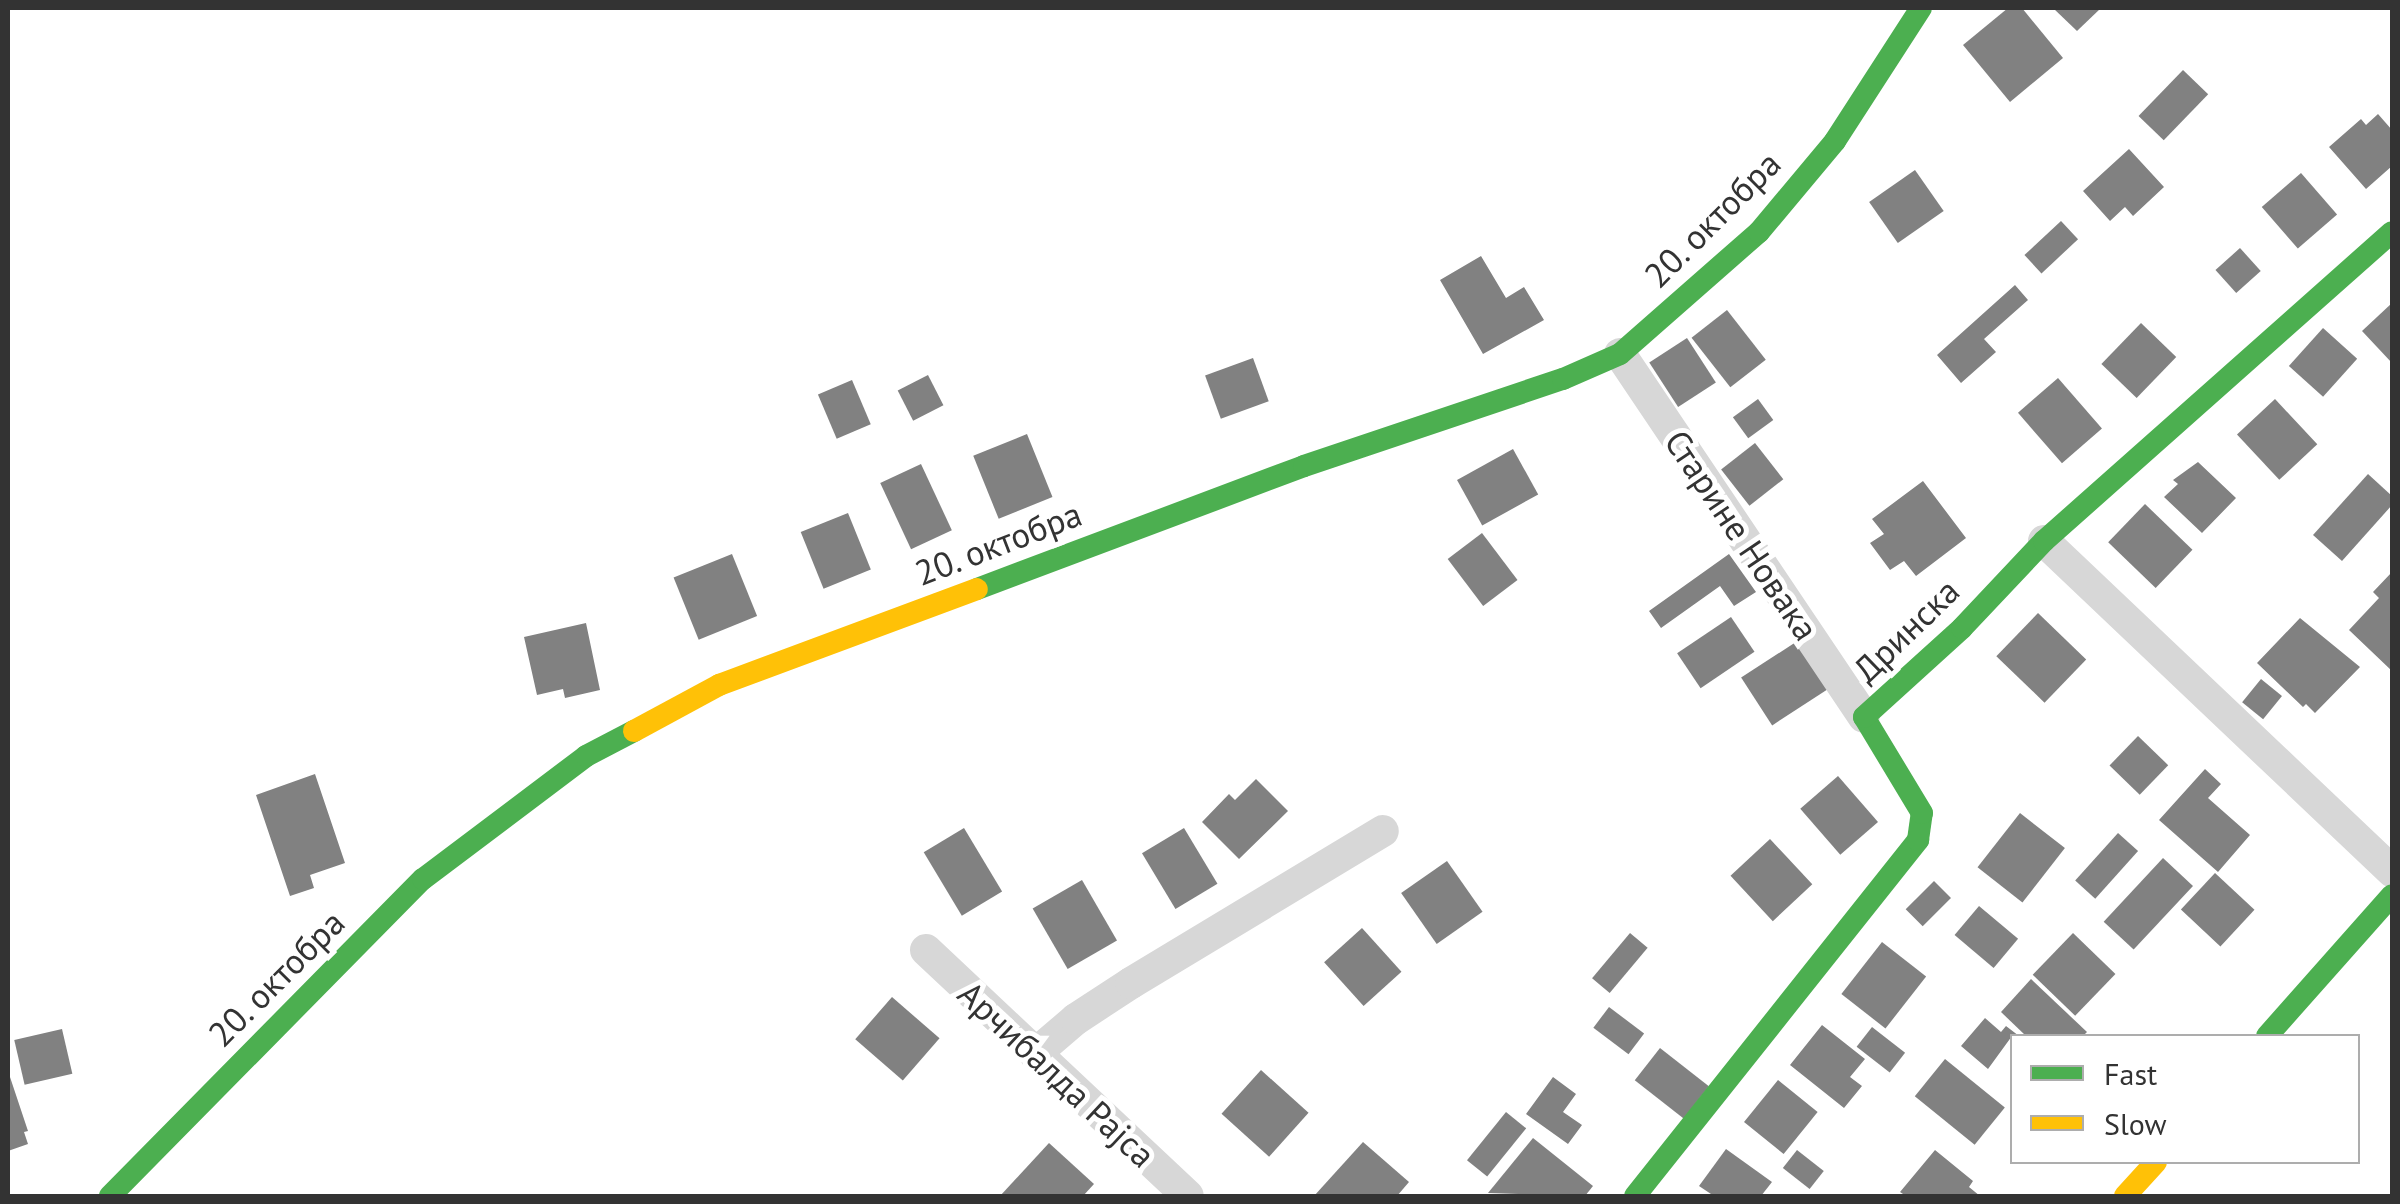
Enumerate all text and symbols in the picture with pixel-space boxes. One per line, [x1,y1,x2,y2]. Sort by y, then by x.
street label: 20. октобра [1634,141,1790,297]
street label: Старине Новака [1656,422,1828,648]
street label: 20. октобра [908,492,1088,594]
street label: Дринска [1845,570,1967,690]
street label: 20. октобра [198,900,354,1056]
street label: Арчибалда Рајса [950,972,1164,1176]
legend [2010,1034,2360,1164]
text: Fast [2104,1054,2157,1093]
text: Slow [2104,1104,2167,1143]

